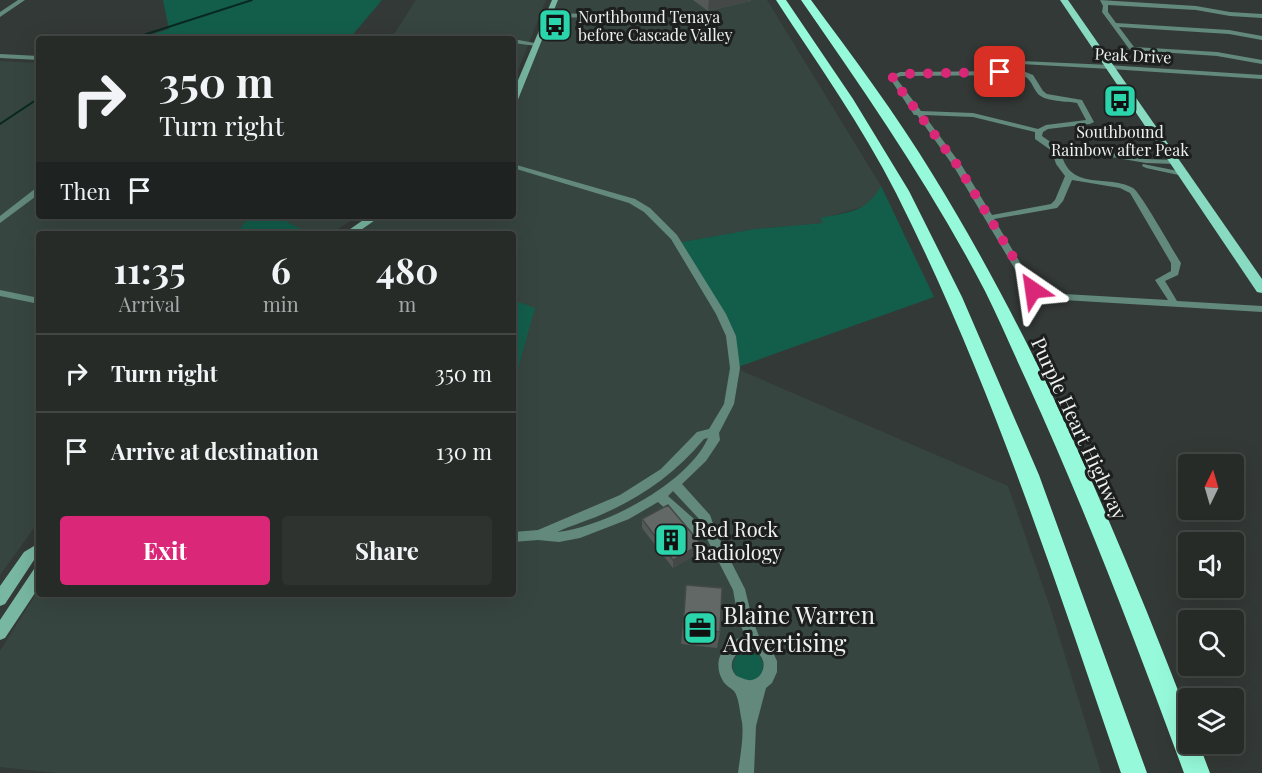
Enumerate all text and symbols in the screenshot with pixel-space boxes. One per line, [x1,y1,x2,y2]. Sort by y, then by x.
place label: Northbound Tenaya before Cascade Valley [578,6,733,45]
bus stop icon: Northbound Tenaya before Cascade Valley [537,7,573,43]
street label: Peak Drive [1094,42,1172,68]
pin [974,46,1025,97]
text: 350 m [159,53,274,109]
icon: arrive [983,55,1016,88]
icon: right [60,60,138,138]
bus stop icon: Southbound Rainbow after Peak [1102,83,1138,119]
text: Turn right [159,107,284,143]
place label: Southbound Rainbow after Peak [1051,121,1189,160]
icon: arrive [123,174,156,207]
text: Then [60,176,111,206]
text: 11:35 [113,245,186,293]
text: 6 [271,245,291,293]
text: 480 [376,245,439,293]
position arrow [1001,258,1065,322]
text: Arrival [119,290,180,317]
text: min [263,290,299,317]
text: m [398,290,416,317]
street label: Purple Heart Highway [1026,332,1134,524]
icon: right [60,357,93,390]
text: Turn right [111,358,217,388]
text: 350 m [435,358,492,388]
icon: arrive [60,435,93,468]
text: Arrive at destination [111,436,319,466]
text: 130 m [436,436,492,466]
north arrow [1178,454,1244,520]
map controls [1178,454,1244,754]
place label: Red Rock Radiology [694,515,782,565]
button: Exit [60,516,270,585]
button: Share [282,516,492,585]
building icon: Red Rock Radiology [653,522,689,558]
button: sound [1178,532,1244,598]
place label: Blaine Warren Advertising [722,598,875,658]
office icon: Blaine Warren Advertising [682,610,718,646]
button: search [1178,610,1244,676]
button: layers [1178,688,1244,754]

